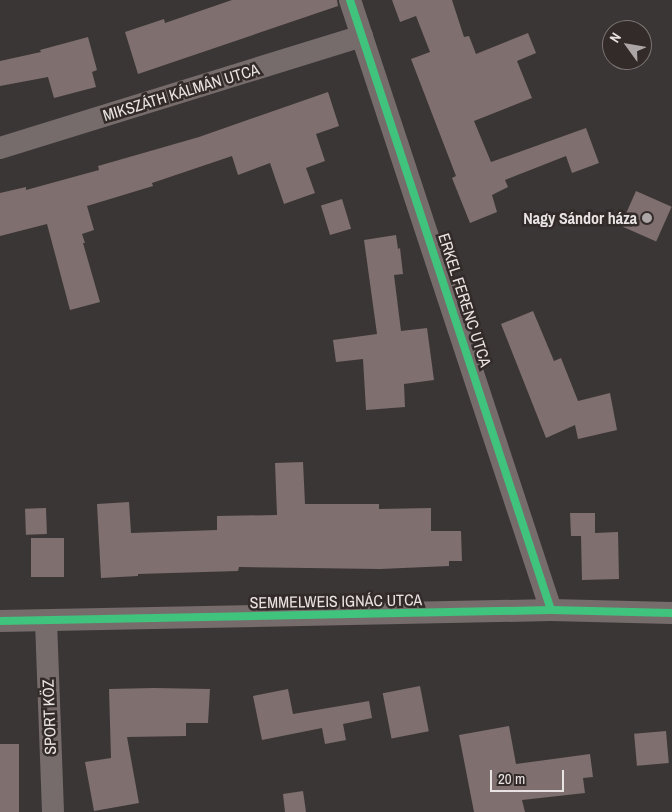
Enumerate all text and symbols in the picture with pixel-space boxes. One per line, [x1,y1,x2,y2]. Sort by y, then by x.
north arrow [602,20,652,70]
text: N [605,29,625,46]
street label: MIKSZÁTH KÁLMÁN UTCA [101,59,261,125]
place label: Nagy Sándor háza [523,208,637,228]
marker: Nagy Sándor háza [641,212,653,224]
street label: ERKEL FERENC UTCA [434,230,496,370]
street label: SEMMELWEIS IGNÁC UTCA [250,590,422,612]
street label: SPORT KÖZ [38,679,60,755]
scale bar [492,760,566,792]
text: 20 m [498,768,525,789]

